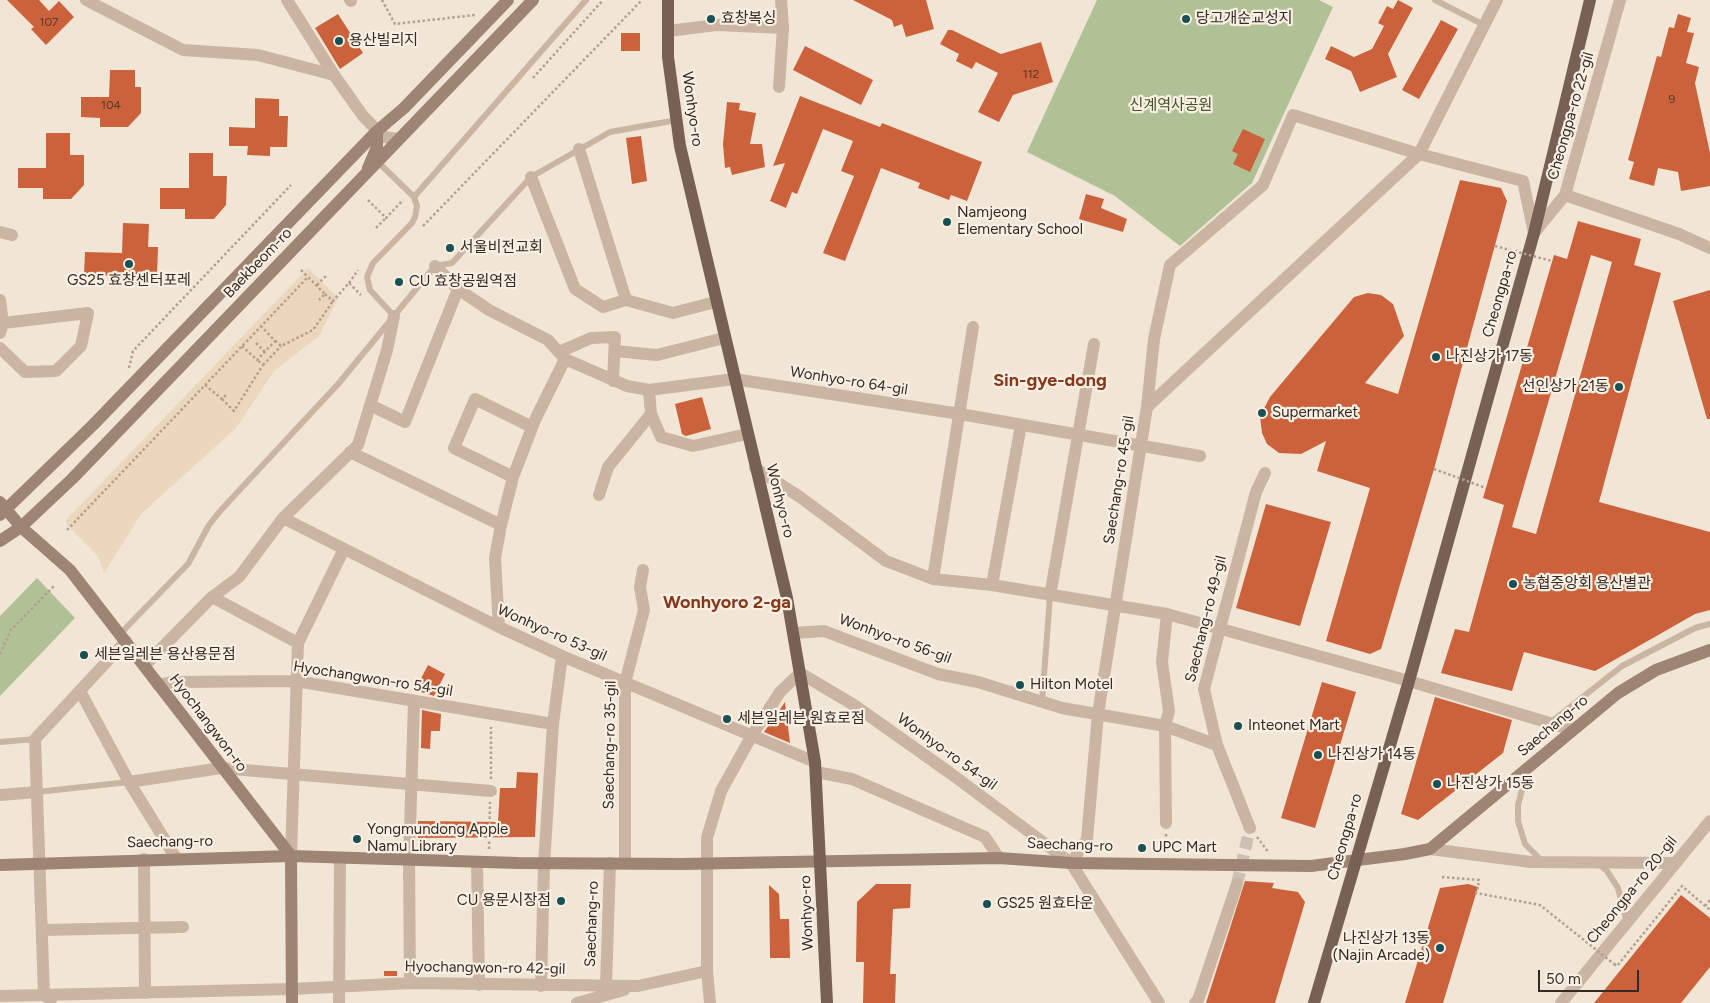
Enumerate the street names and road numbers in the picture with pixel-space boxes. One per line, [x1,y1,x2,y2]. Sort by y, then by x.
street label: Cheongpa-ro 22-gil [1544,50,1598,182]
street label: Wonhyo-ro [678,70,706,148]
street label: Baekbeom-ro [220,224,296,302]
street label: Cheongpa-ro [1479,248,1521,340]
street label: Wonhyo-ro 64-gil [789,363,909,399]
street label: Saechang-ro 45-gil [1100,414,1138,546]
street label: Wonhyo-ro [762,462,798,540]
street label: Saechang-ro 49-gil [1182,554,1230,684]
street label: Wonhyo-ro 53-gil [494,601,610,665]
street label: Wonhyo-ro 56-gil [836,610,954,668]
street label: Hyochangwon-ro 54-gil [292,658,454,700]
street label: Hyochangwon-ro [165,671,251,775]
street label: Saechang-ro 35-gil [600,680,620,810]
street label: Saechang-ro [1514,691,1592,761]
street label: Wonhyo-ro 54-gil [894,710,1000,794]
street label: Cheongpa-ro [1324,791,1366,883]
street label: Saechang-ro [127,832,213,852]
street label: Cheongpa-ro 20-gil [1583,833,1681,947]
street label: Saechang-ro [1027,834,1113,856]
street label: Wonhyo-ro [797,875,817,951]
street label: Saechang-ro [581,881,603,967]
street label: Hyochangwon-ro 42-gil [404,958,566,978]

